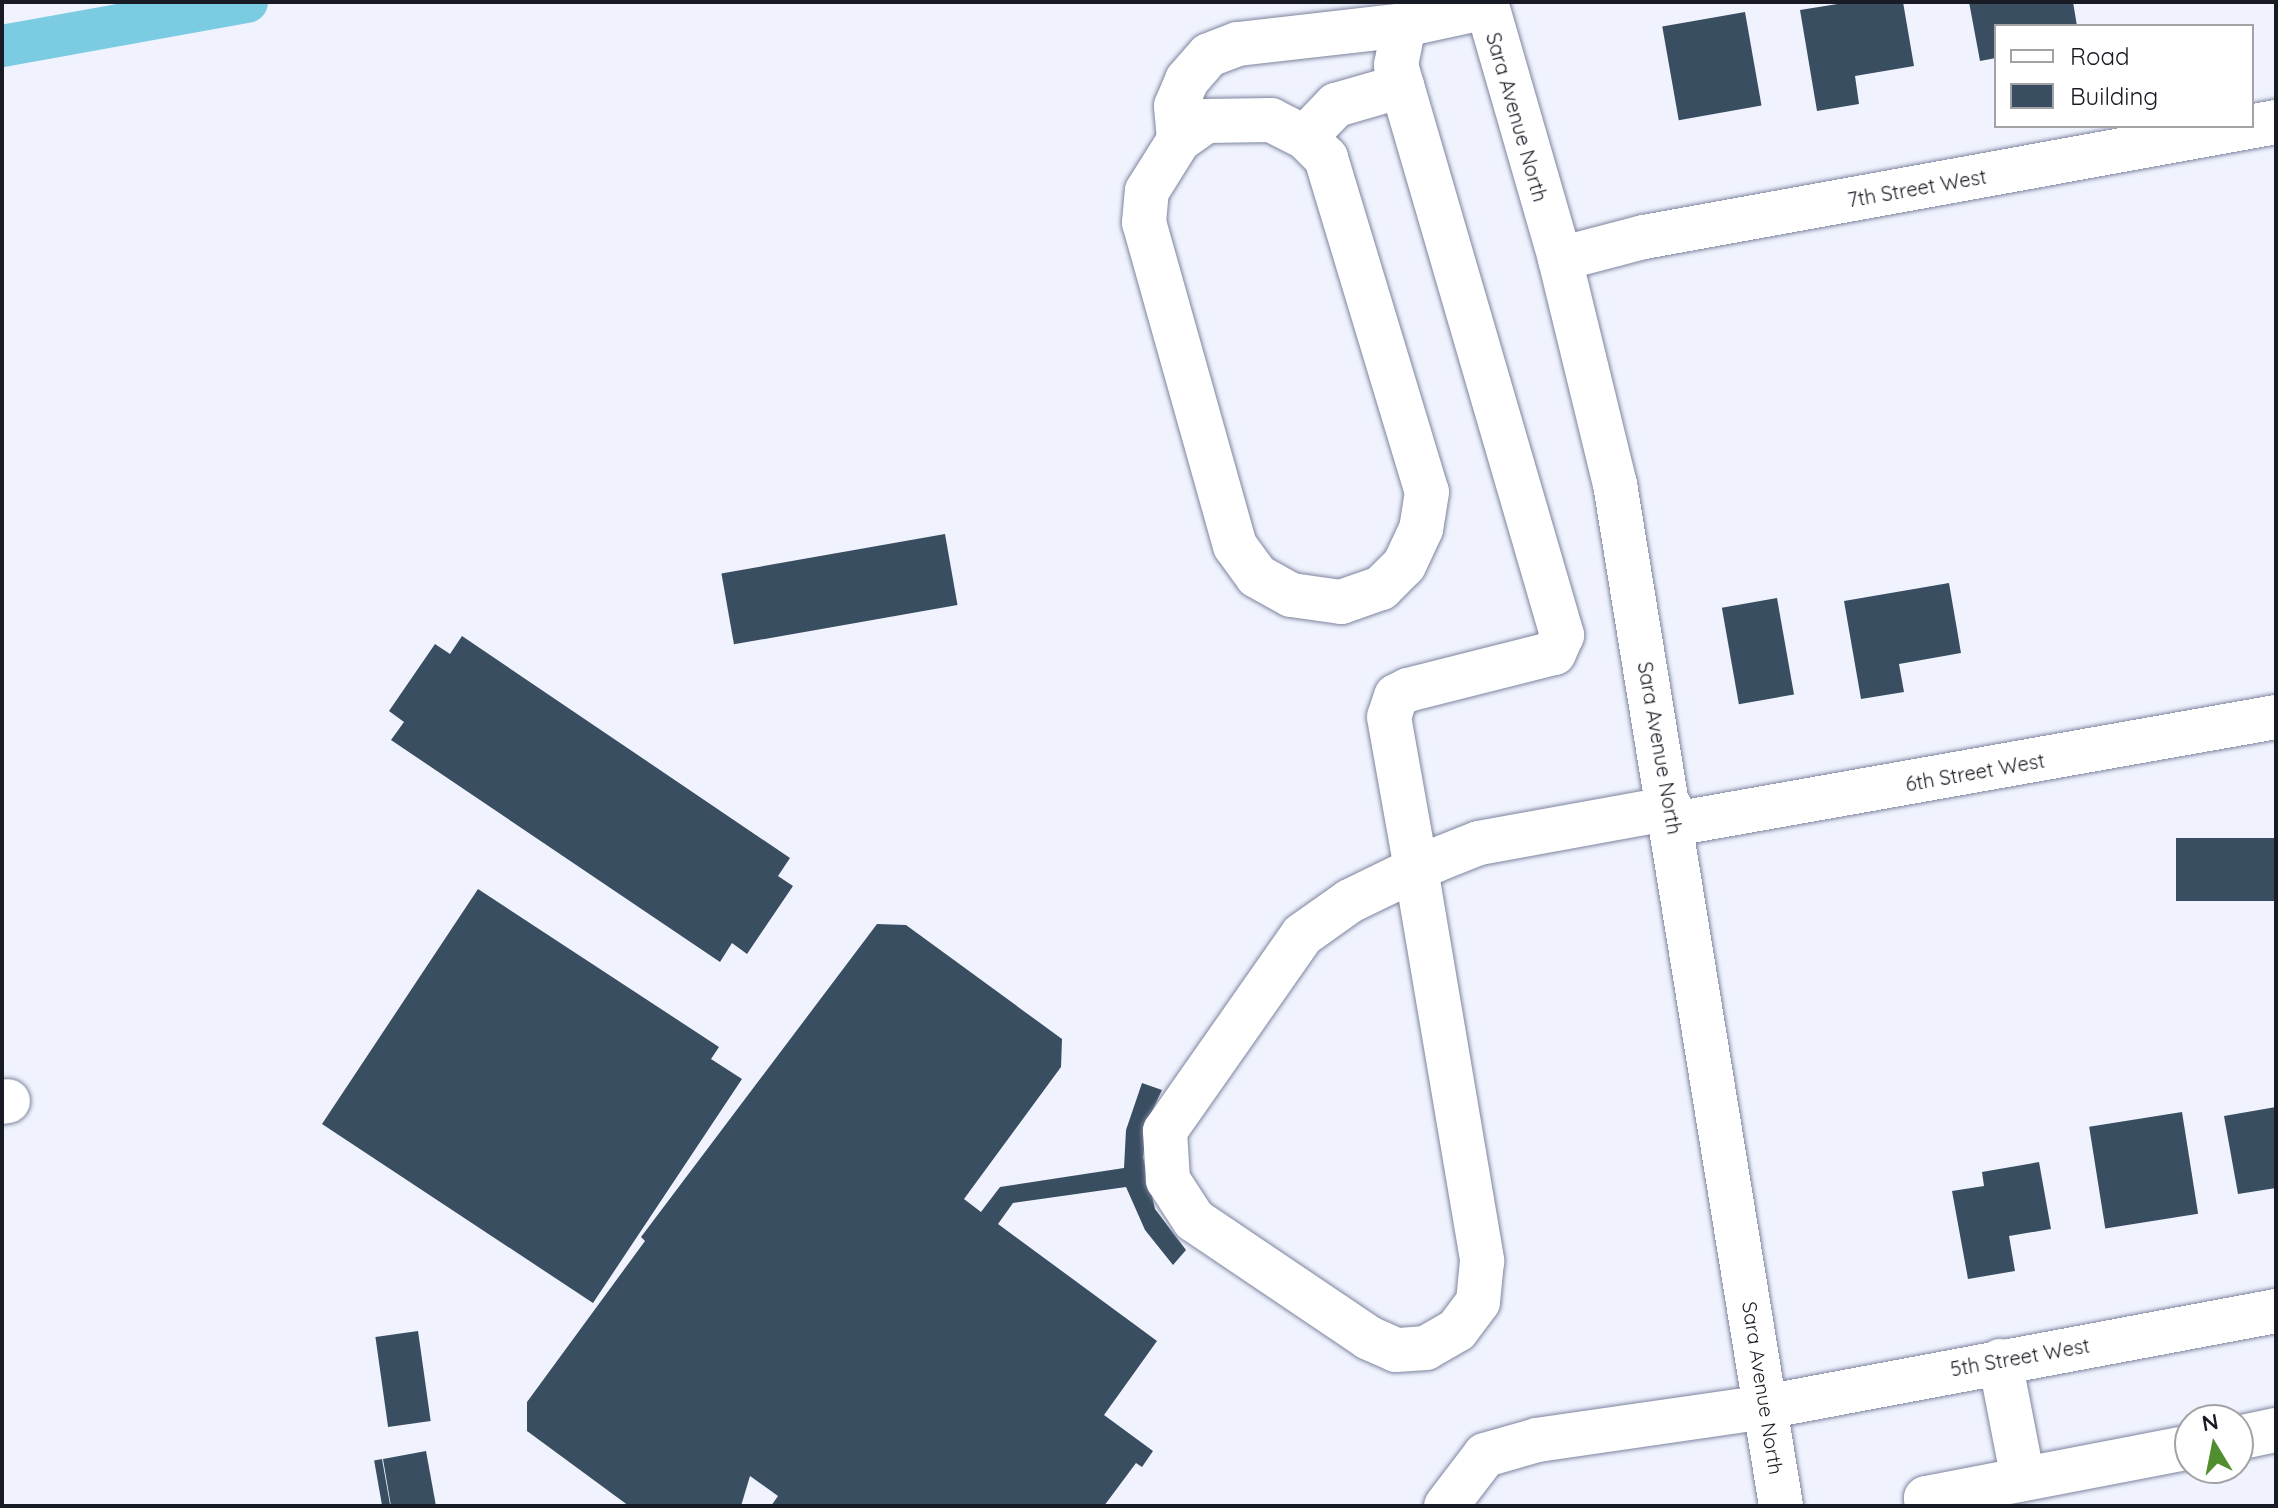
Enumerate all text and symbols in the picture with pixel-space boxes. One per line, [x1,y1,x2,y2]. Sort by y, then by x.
legend [1994,24,2254,128]
street label: Sara Avenue North [1481,30,1553,204]
text: Road [2070,41,2130,71]
text: Building [2070,81,2158,111]
street label: 7th Street West [1846,164,1988,212]
street label: Sara Avenue North [1633,660,1687,836]
street label: 6th Street West [1904,748,2046,796]
street label: Sara Avenue North [1737,1300,1789,1476]
street label: 5th Street West [1948,1333,2092,1381]
north arrow [2174,1404,2254,1484]
text: N [2200,1407,2221,1438]

